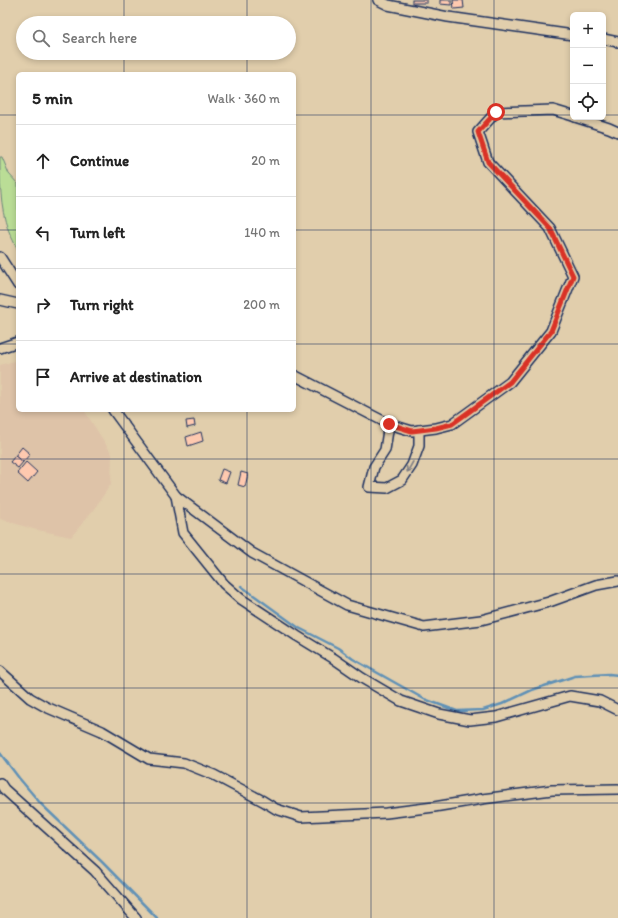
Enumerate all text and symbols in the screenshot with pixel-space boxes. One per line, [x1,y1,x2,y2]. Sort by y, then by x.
map controls [570,12,606,120]
button: + [570,12,606,48]
search box [16,16,296,60]
icon: search [30,27,52,49]
text: Search here [62,29,137,47]
button: − [570,48,606,84]
button: locate [570,84,606,120]
text: 5 min [32,88,72,108]
text: Walk · 360 m [207,91,280,106]
route start [487,103,505,121]
icon: ahead [32,150,54,172]
text: Continue [70,152,129,170]
text: 20 m [251,153,280,168]
icon: left [32,222,54,244]
text: Turn left [70,224,125,242]
text: 140 m [244,225,280,240]
icon: right [32,294,54,316]
text: Turn right [70,296,134,314]
text: 200 m [243,297,280,312]
icon: arrive [32,366,54,388]
text: Arrive at destination [70,368,202,386]
route end [380,415,398,433]
one-way arrow [406,461,414,473]

